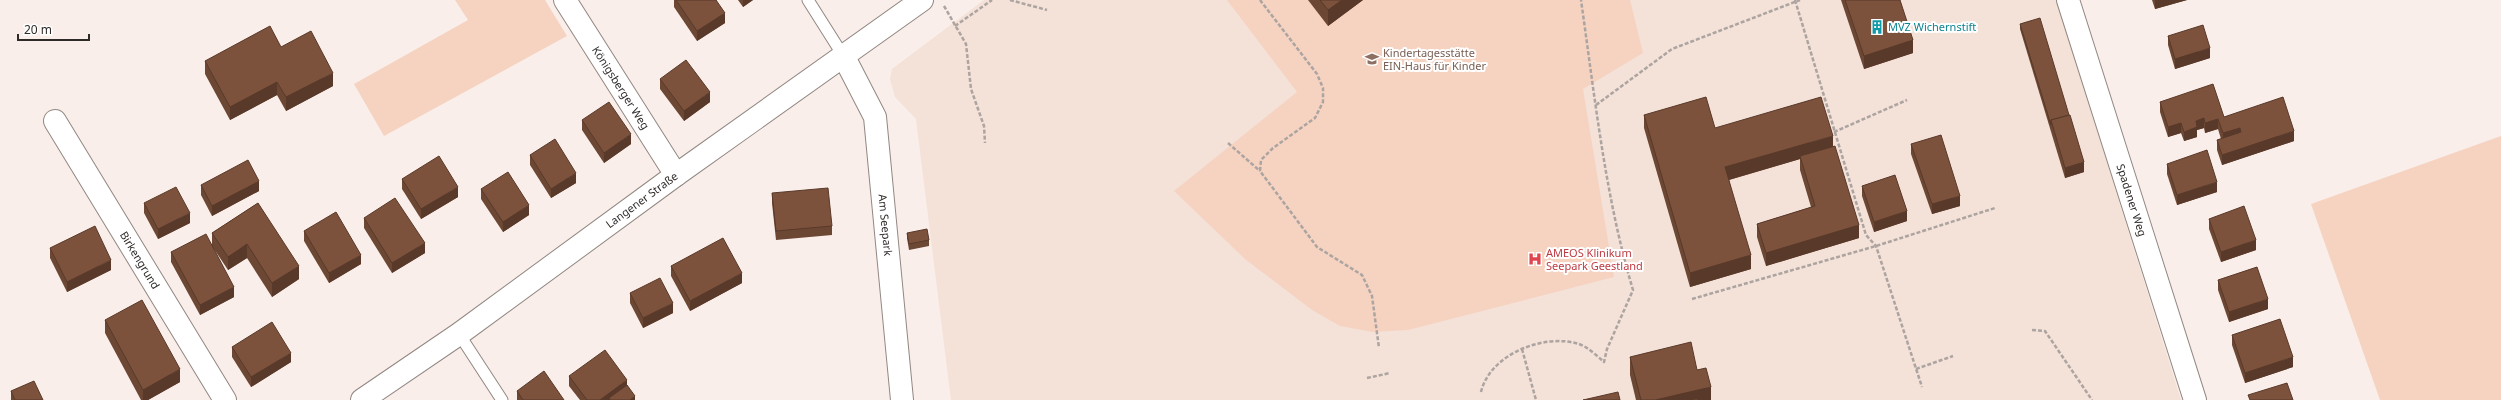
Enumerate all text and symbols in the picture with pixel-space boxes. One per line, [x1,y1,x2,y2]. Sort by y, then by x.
scale bar [18,16,89,42]
building icon: MVZ Wichernstift [1869,19,1885,35]
place label: MVZ Wichernstift [1888,19,1976,34]
text: 20 m [24,21,52,38]
street label: Königsberger Weg [589,43,653,132]
place label: Kindertagesstätte EIN-Haus für Kinder [1383,45,1486,73]
school or university icon: Kindertagesstätte EIN-Haus für Kinder [1364,51,1380,67]
street label: Spadener Weg [2113,162,2151,238]
street label: Langener Straße [602,168,681,231]
street label: Am Seepark [875,193,896,257]
street label: Birkengrund [117,228,164,292]
place label: AMEOS Klinikum Seepark Geestland [1546,245,1643,273]
hospital icon: AMEOS Klinikum Seepark Geestland [1527,251,1543,267]

